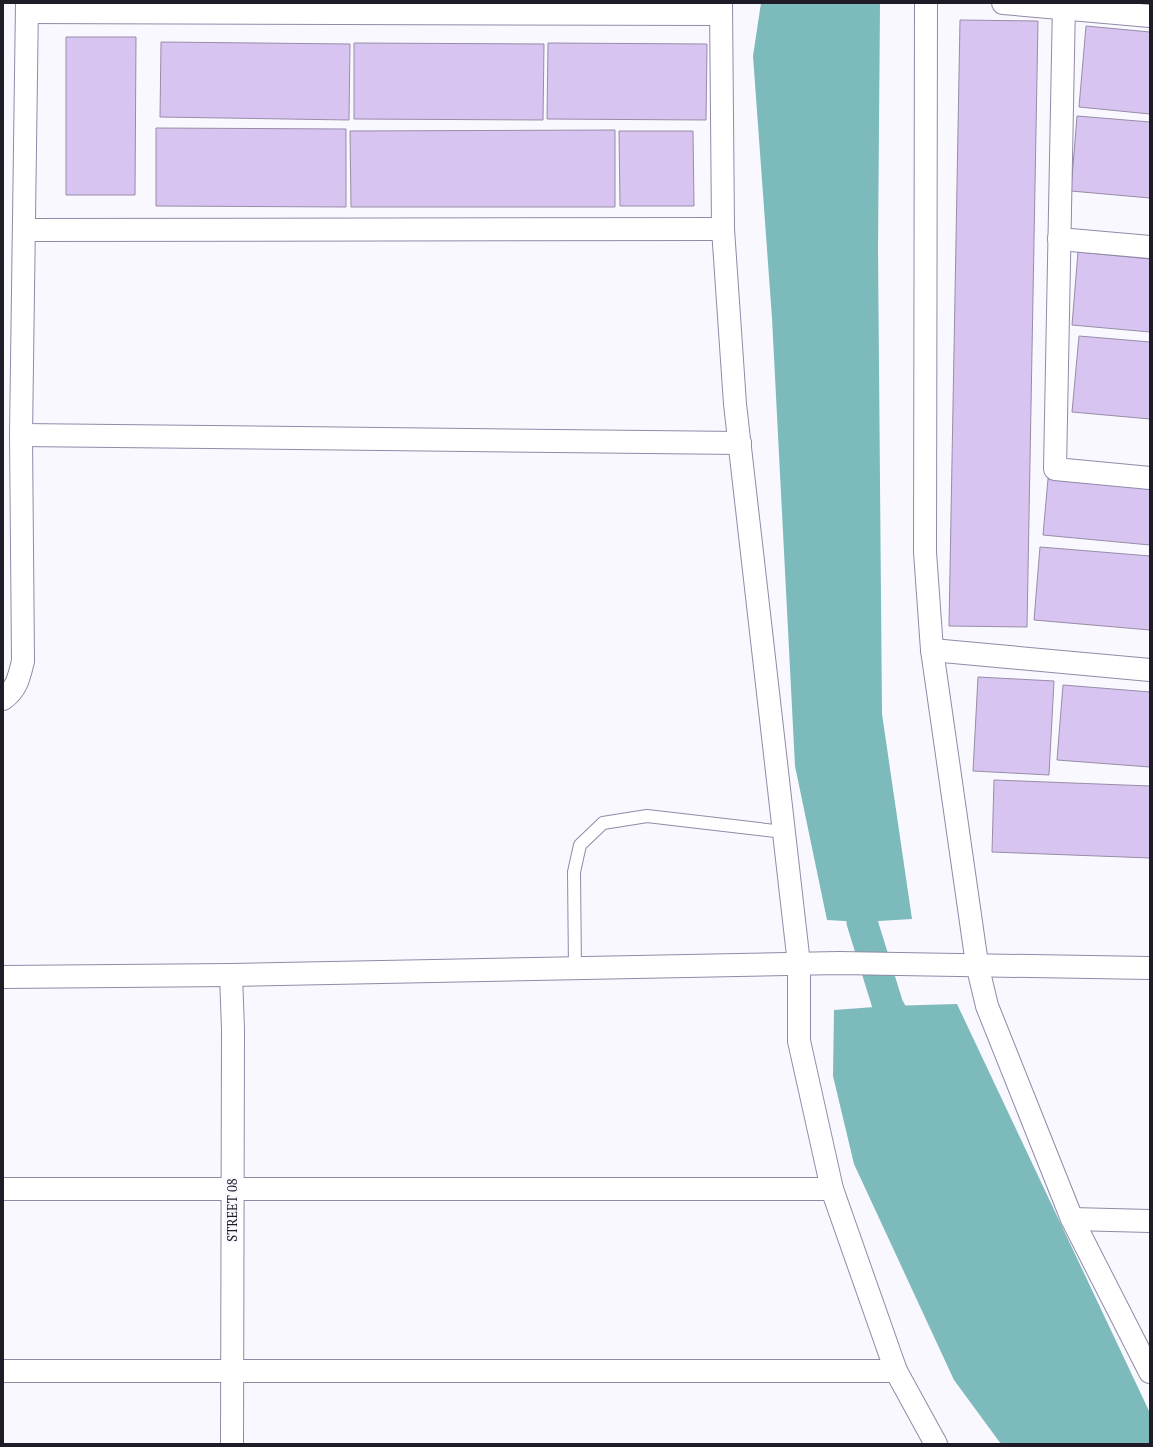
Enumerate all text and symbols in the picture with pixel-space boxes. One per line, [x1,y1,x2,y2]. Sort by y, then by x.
street label: STREET 08 [223,1178,241,1242]

